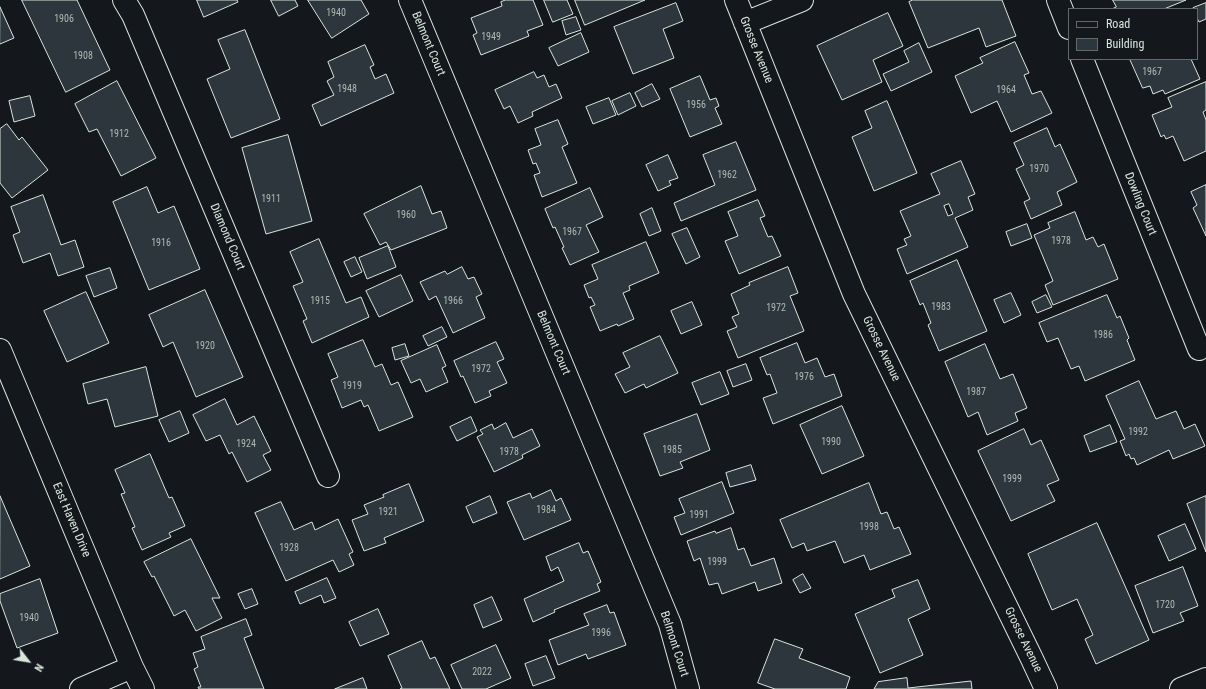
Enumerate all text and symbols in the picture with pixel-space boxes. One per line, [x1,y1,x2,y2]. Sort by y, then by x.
house number: 1940 [326,7,346,19]
legend [1068,8,1198,60]
street label: Belmont Court [408,10,448,78]
house number: 1906 [54,13,74,25]
street label: Grosse Avenue [736,15,776,85]
text: Road [1106,17,1130,31]
house number: 1949 [481,31,501,43]
text: Building [1106,37,1144,51]
house number: 1908 [73,50,93,62]
house number: 1967 [1142,66,1162,78]
house number: 1948 [337,83,357,95]
house number: 1964 [996,84,1016,96]
house number: 1956 [686,99,706,111]
house number: 1912 [109,128,129,140]
house number: 1970 [1029,163,1049,175]
house number: 1962 [717,169,737,181]
street label: Dowling Court [1121,170,1159,238]
house number: 1911 [261,193,281,205]
street label: Diamond Court [206,201,248,273]
house number: 1960 [396,209,416,221]
house number: 1967 [562,226,582,238]
house number: 1978 [1051,235,1071,247]
house number: 1916 [151,237,171,249]
house number: 1915 [310,295,330,307]
house number: 1966 [443,295,463,307]
house number: 1983 [931,301,951,313]
house number: 1972 [766,302,786,314]
street label: Belmont Court [533,309,573,377]
street label: Grosse Avenue [859,314,903,384]
house number: 1986 [1093,329,1113,341]
house number: 1920 [195,340,215,352]
house number: 1972 [471,363,491,375]
house number: 1976 [794,371,814,383]
house number: 1919 [342,380,362,392]
house number: 1987 [966,386,986,398]
house number: 1992 [1128,426,1148,438]
house number: 1990 [821,436,841,448]
house number: 1924 [236,438,256,450]
house number: 1985 [662,444,682,456]
house number: 1978 [499,446,519,458]
house number: 1999 [1002,473,1022,485]
street label: East Haven Drive [49,480,93,560]
house number: 1984 [536,504,556,516]
house number: 1921 [378,506,398,518]
house number: 1991 [689,509,709,521]
house number: 1998 [859,521,879,533]
house number: 1928 [279,542,299,554]
house number: 1999 [707,556,727,568]
house number: 1720 [1155,599,1175,611]
street label: Grosse Avenue [1001,605,1045,675]
street label: Belmont Court [657,609,691,679]
house number: 1940 [19,612,39,624]
house number: 1996 [591,627,611,639]
north arrow [8,641,48,681]
text: N [31,661,46,674]
house number: 2022 [472,666,492,678]

